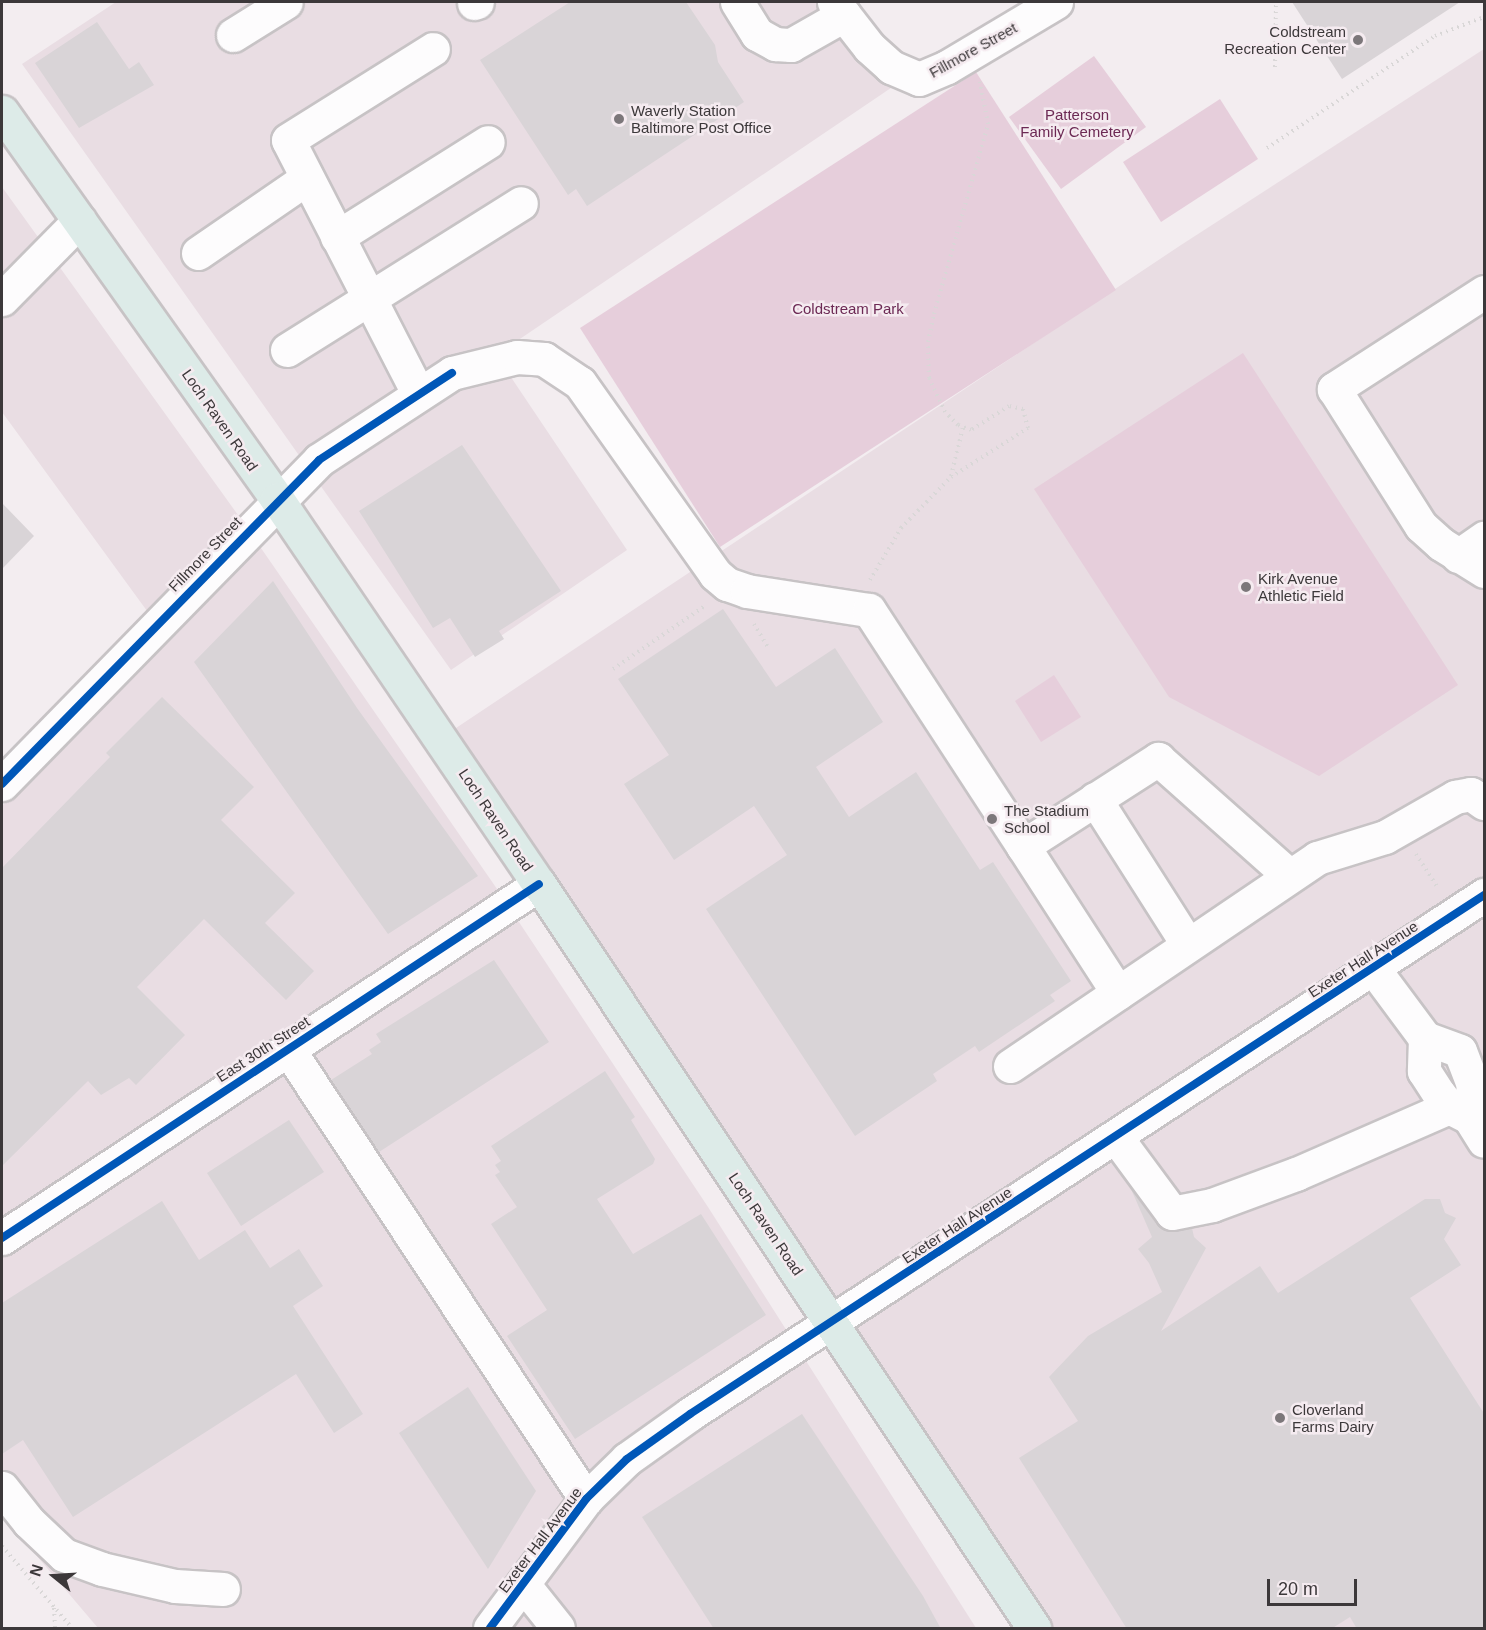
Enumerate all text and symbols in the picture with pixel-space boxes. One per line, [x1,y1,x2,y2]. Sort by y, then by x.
street label: Fillmore Street [926,18,1020,82]
place label: Coldstream Recreation Center [1224,22,1346,57]
marker: Coldstream Recreation Center [1351,33,1365,47]
place label: Waverly Station Baltimore Post Office [631,101,772,136]
park label: Patterson Family Cemetery [1020,105,1134,140]
marker: Waverly Station Baltimore Post Office [612,112,626,126]
park label: Coldstream Park [792,300,904,318]
street label: Loch Raven Road [178,366,262,474]
street label: Fillmore Street [165,513,245,595]
place label: Kirk Avenue Athletic Field [1258,569,1344,604]
marker: Kirk Avenue Athletic Field [1239,580,1253,594]
street label: Loch Raven Road [455,765,537,875]
place label: The Stadium School [1004,801,1089,836]
marker: The Stadium School [985,812,999,826]
street label: Exeter Hall Avenue [1304,917,1422,1001]
street label: East 30th Street [213,1012,313,1086]
street label: Loch Raven Road [725,1169,807,1279]
street label: Exeter Hall Avenue [898,1183,1016,1267]
place label: Cloverland Farms Dairy [1292,1400,1374,1435]
marker: Cloverland Farms Dairy [1273,1411,1287,1425]
street label: Exeter Hall Avenue [494,1483,586,1597]
north arrow [24,1546,84,1606]
text: N [27,1562,46,1578]
scale bar [1270,1567,1360,1605]
text: 20 m [1278,1579,1318,1599]

